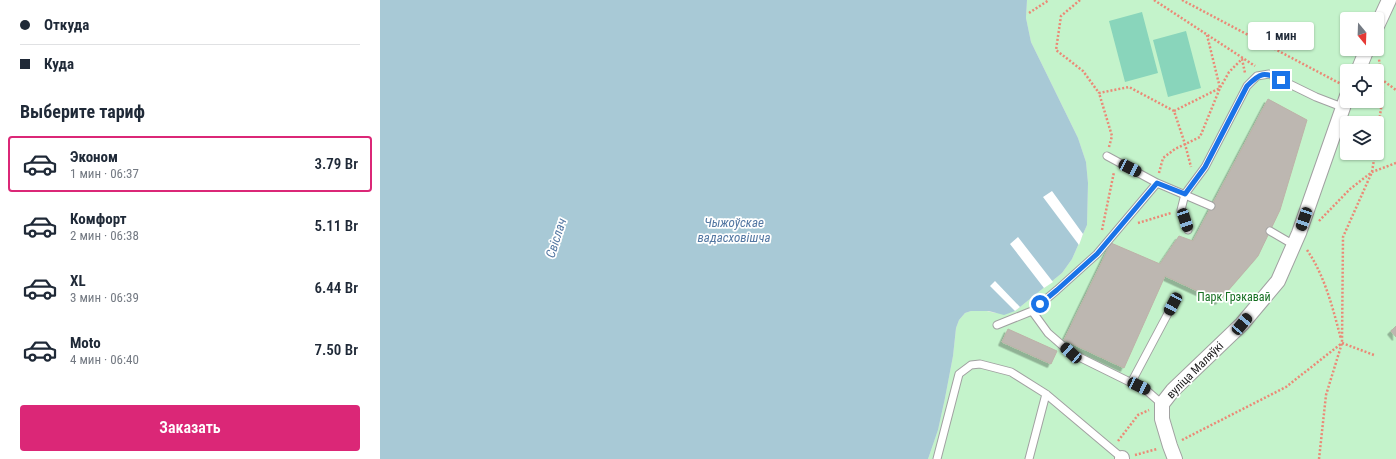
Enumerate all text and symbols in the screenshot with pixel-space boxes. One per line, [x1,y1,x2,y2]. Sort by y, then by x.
north arrow [1340,12,1384,56]
map controls [1340,12,1384,160]
text: Откуда [44,16,89,34]
callout: 1 мин [1248,22,1314,50]
text: 1 мин [1265,28,1297,43]
text: Куда [44,55,74,73]
button: locate [1340,64,1384,108]
route end [1272,71,1290,89]
text: Выберите тариф [20,101,145,122]
button: layers [1340,116,1384,160]
icon: car [22,146,58,182]
text: Эконом [70,148,118,166]
text: 3.79 Br [314,155,358,173]
car [1117,157,1143,179]
text: 1 мин · 06:37 [70,166,139,181]
car [1294,206,1314,232]
car [1176,207,1194,233]
icon: car [22,208,58,244]
text: Комфорт [70,210,127,228]
water label: Чыжоўскае вадасховішча [698,215,770,245]
water label: Свіслач [543,216,569,260]
text: 5.11 Br [314,217,358,235]
text: 2 мин · 06:38 [70,228,139,243]
icon: car [22,270,58,306]
text: XL [70,272,86,290]
text: 6.44 Br [314,279,358,297]
text: 3 мин · 06:39 [70,290,139,305]
park label: Парк Грэкавай [1197,290,1271,304]
car [1162,291,1184,317]
route start [1031,295,1049,313]
car [1230,311,1254,337]
icon: car [22,332,58,368]
text: Moto [70,334,101,352]
street label: вуліца Маляўкі [1164,339,1226,401]
text: 7.50 Br [314,341,358,359]
car [1058,341,1084,365]
text: 4 мин · 06:40 [70,352,139,367]
car [1126,375,1152,397]
button: Заказать [20,405,360,451]

